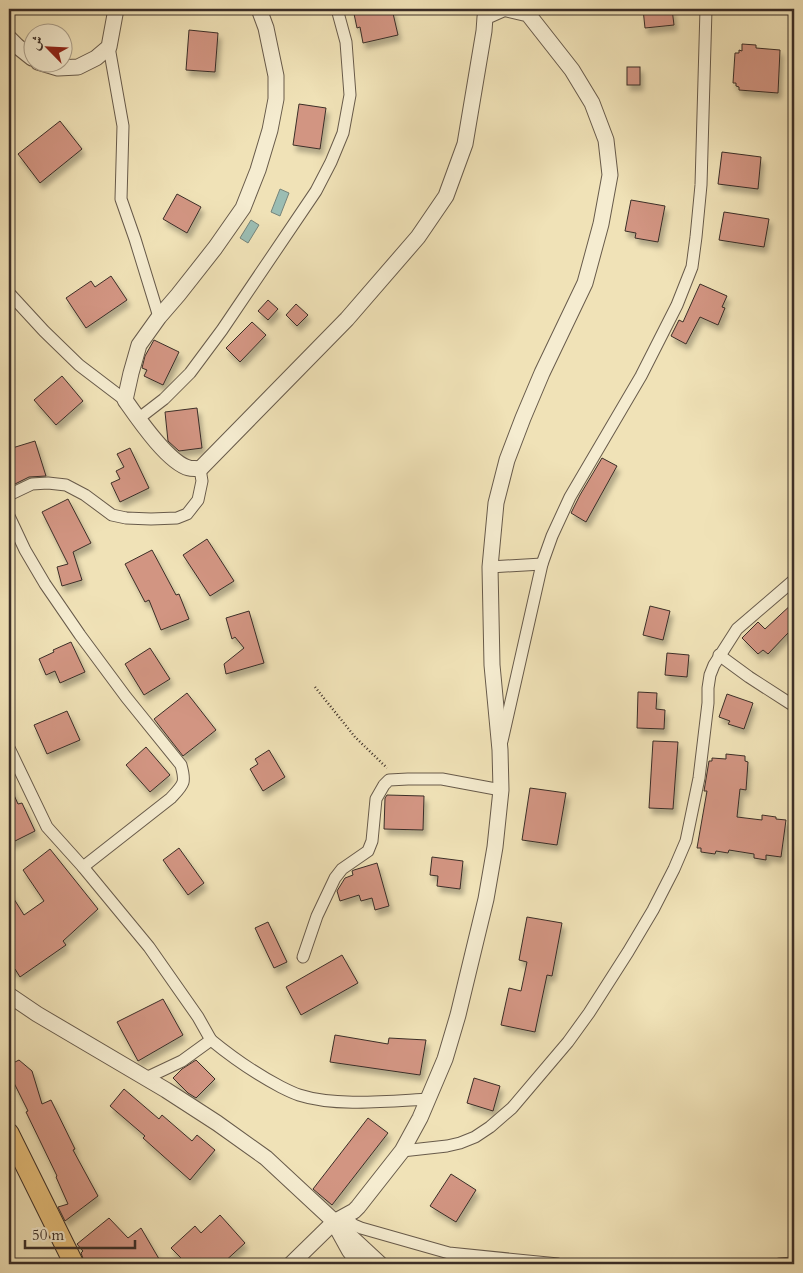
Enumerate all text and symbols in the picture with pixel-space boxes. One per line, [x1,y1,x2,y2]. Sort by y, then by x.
north arrow [22,22,72,72]
text: ش [25,33,48,53]
scale bar [25,1218,135,1250]
text: 50 m [32,1225,64,1245]

